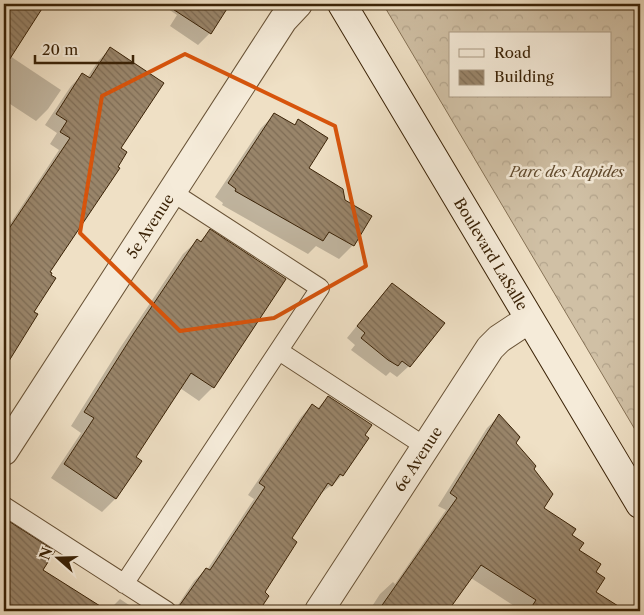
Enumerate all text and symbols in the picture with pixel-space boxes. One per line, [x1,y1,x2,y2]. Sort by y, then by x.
scale bar [35,32,132,64]
legend [449,32,612,98]
text: 20 m [42,40,78,59]
text: Road [494,43,531,62]
text: Building [494,67,554,86]
park label: Parc des Rapides [509,162,625,181]
street label: 5e Avenue [122,190,178,262]
street label: Boulevard LaSalle [450,194,532,314]
street label: 6e Avenue [390,423,446,495]
north arrow [32,532,82,582]
text: N [35,545,56,562]

